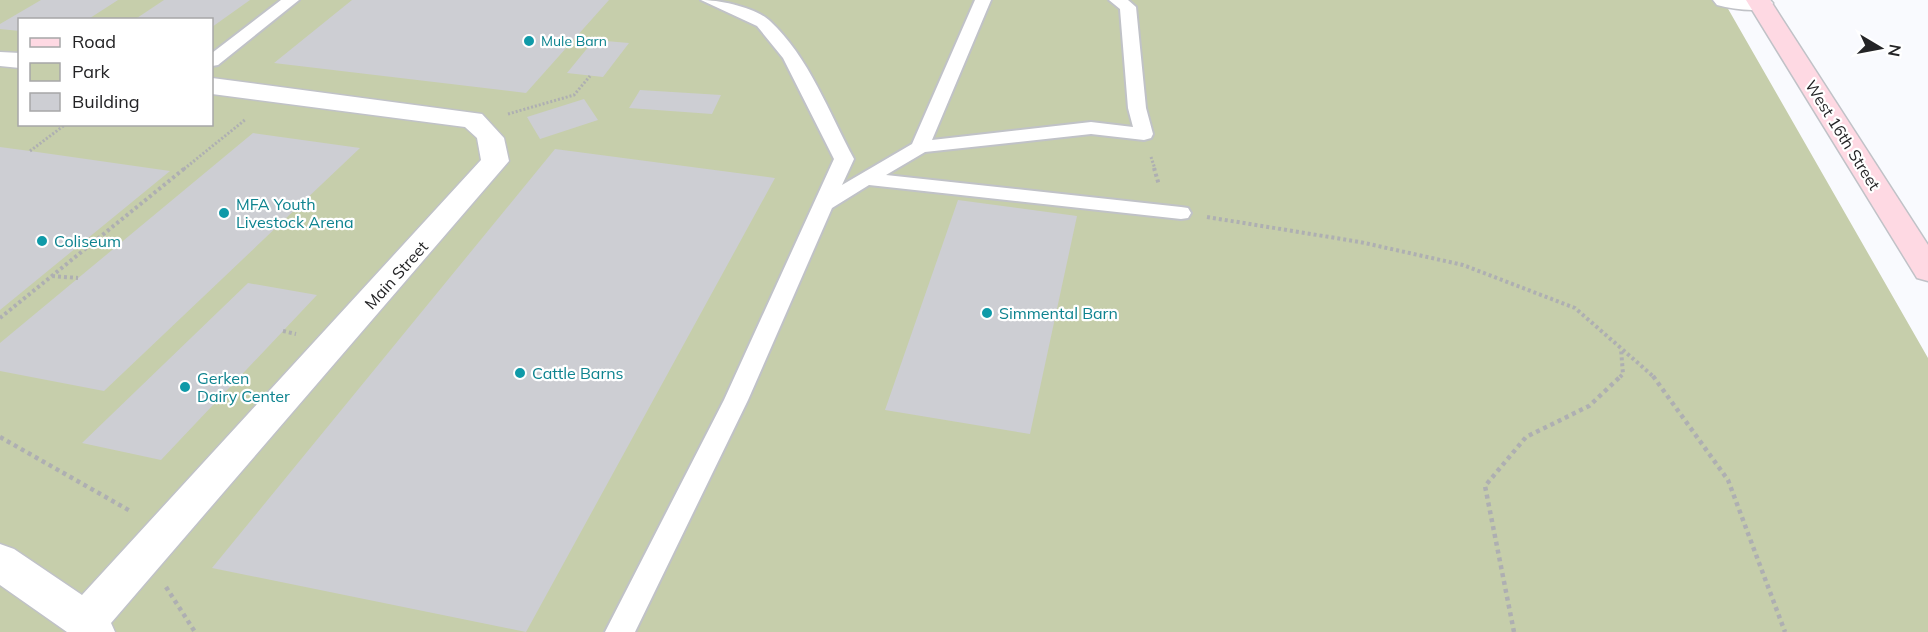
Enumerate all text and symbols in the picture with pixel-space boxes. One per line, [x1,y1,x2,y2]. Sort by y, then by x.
legend [18,18,213,126]
north arrow [1850,18,1910,78]
text: Road [72,30,116,53]
place label: Mule Barn [541,32,607,50]
marker: Mule Barn [522,34,536,48]
text: N [1884,43,1906,58]
text: Park [72,60,111,83]
street label: West 16th Street [1801,76,1885,194]
text: Building [72,90,140,113]
place label: MFA Youth Livestock Arena [236,194,354,232]
marker: MFA Youth Livestock Arena [217,206,231,220]
place label: Coliseum [54,231,121,251]
marker: Coliseum [35,234,49,248]
street label: Main Street [360,236,432,313]
place label: Simmental Barn [999,303,1118,323]
marker: Simmental Barn [980,306,994,320]
place label: Cattle Barns [532,363,624,383]
marker: Cattle Barns [513,366,527,380]
place label: Gerken Dairy Center [197,368,290,406]
marker: Gerken Dairy Center [178,380,192,394]

